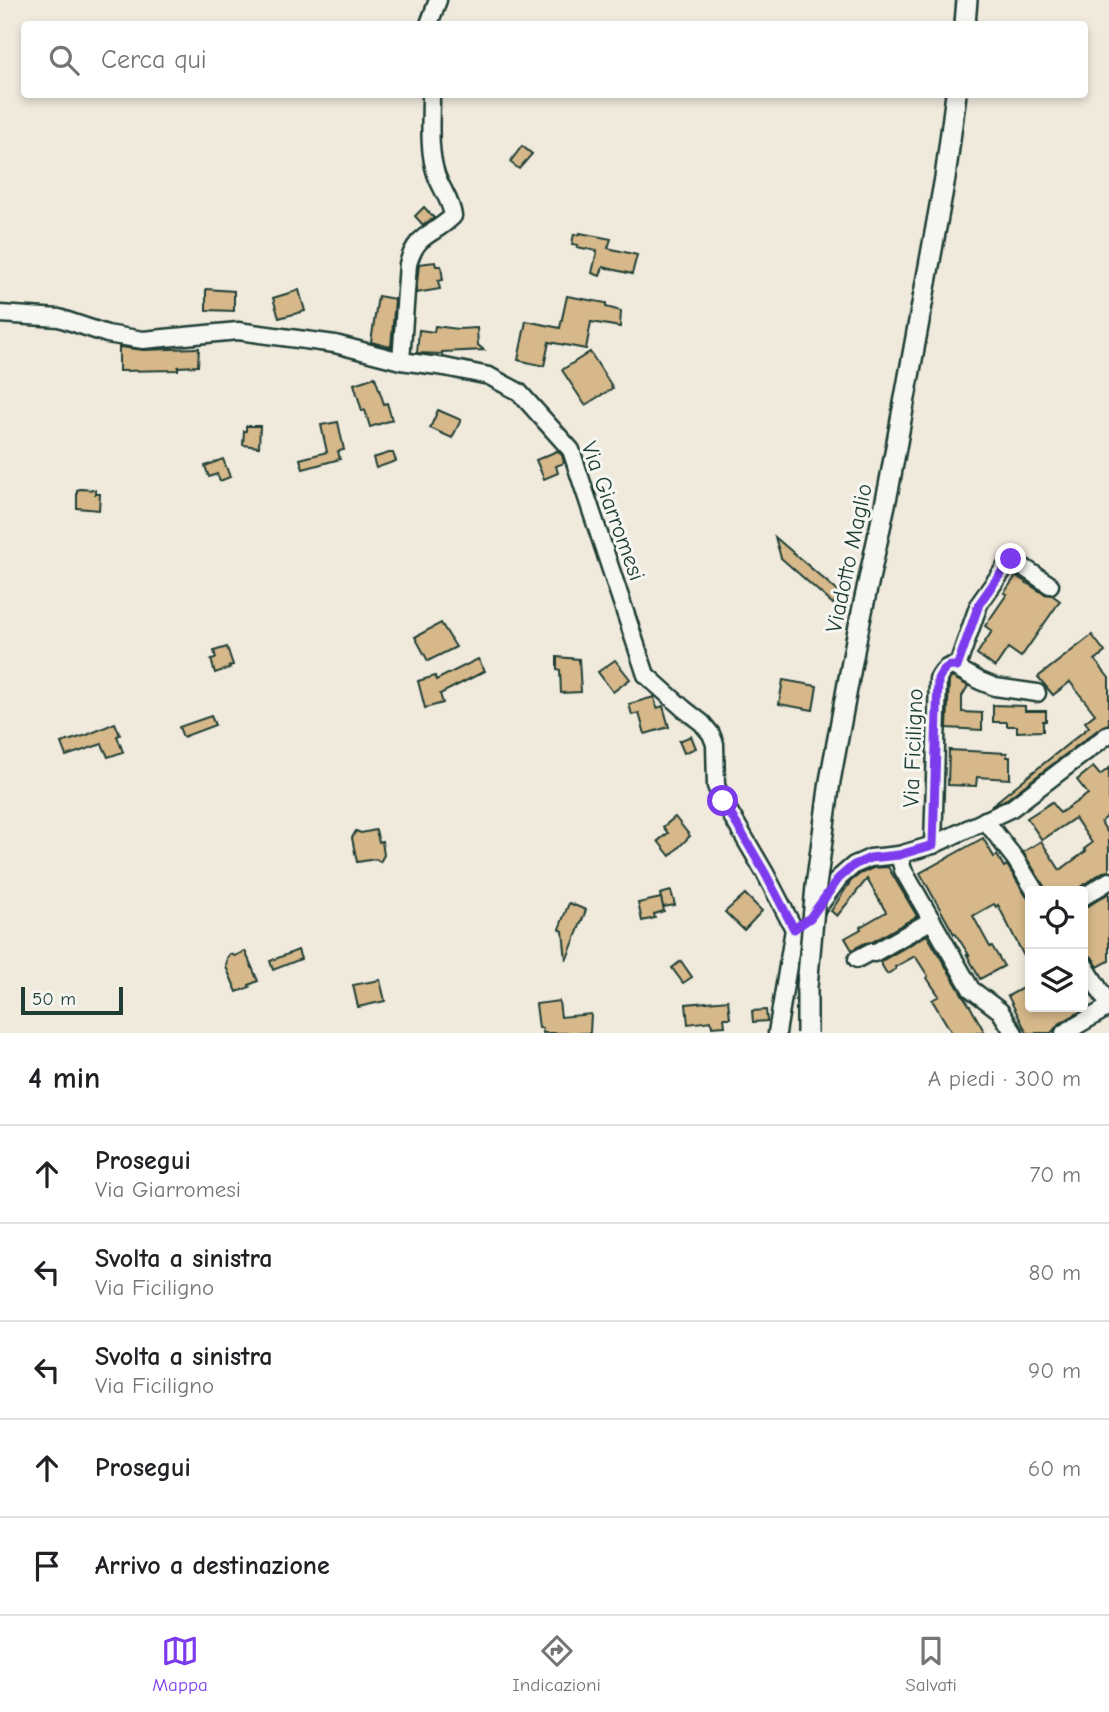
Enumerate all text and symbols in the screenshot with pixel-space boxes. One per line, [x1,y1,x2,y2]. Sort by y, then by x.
search box [21,21,1088,98]
icon: search [45,41,83,79]
text: Cerca qui [101,45,207,75]
street label: Via Giarromesi [575,438,651,584]
street label: Viadotto Maglio [820,481,878,635]
route end [995,543,1026,574]
street label: Via Ficiligno [897,688,929,808]
route start [707,785,738,816]
map controls [1025,886,1088,1012]
button: locate [1025,886,1088,949]
button: layers [1025,949,1088,1012]
scale bar [21,984,122,1016]
text: 50 m [32,988,76,1010]
text: 4 min [28,1061,100,1096]
text: A piedi · 300 m [928,1065,1081,1092]
text: Prosegui [95,1146,191,1176]
icon: ahead [28,1155,66,1193]
text: 70 m [1029,1161,1081,1188]
text: Via Giarromesi [95,1176,241,1203]
text: Svolta a sinistra [95,1244,273,1274]
icon: left [28,1253,66,1291]
text: 80 m [1028,1259,1081,1286]
text: Via Ficiligno [95,1274,214,1301]
text: Svolta a sinistra [95,1342,273,1372]
icon: left [28,1351,66,1389]
text: 90 m [1028,1357,1081,1384]
text: Via Ficiligno [95,1372,214,1399]
icon: ahead [28,1449,66,1487]
text: Prosegui [95,1453,191,1483]
text: 60 m [1028,1455,1081,1482]
icon: arrive [28,1547,66,1585]
text: Arrivo a destinazione [95,1551,330,1581]
tab: Mappa [152,1632,208,1696]
tab: Indicazioni [512,1632,601,1696]
tab: Salvati [905,1632,957,1696]

